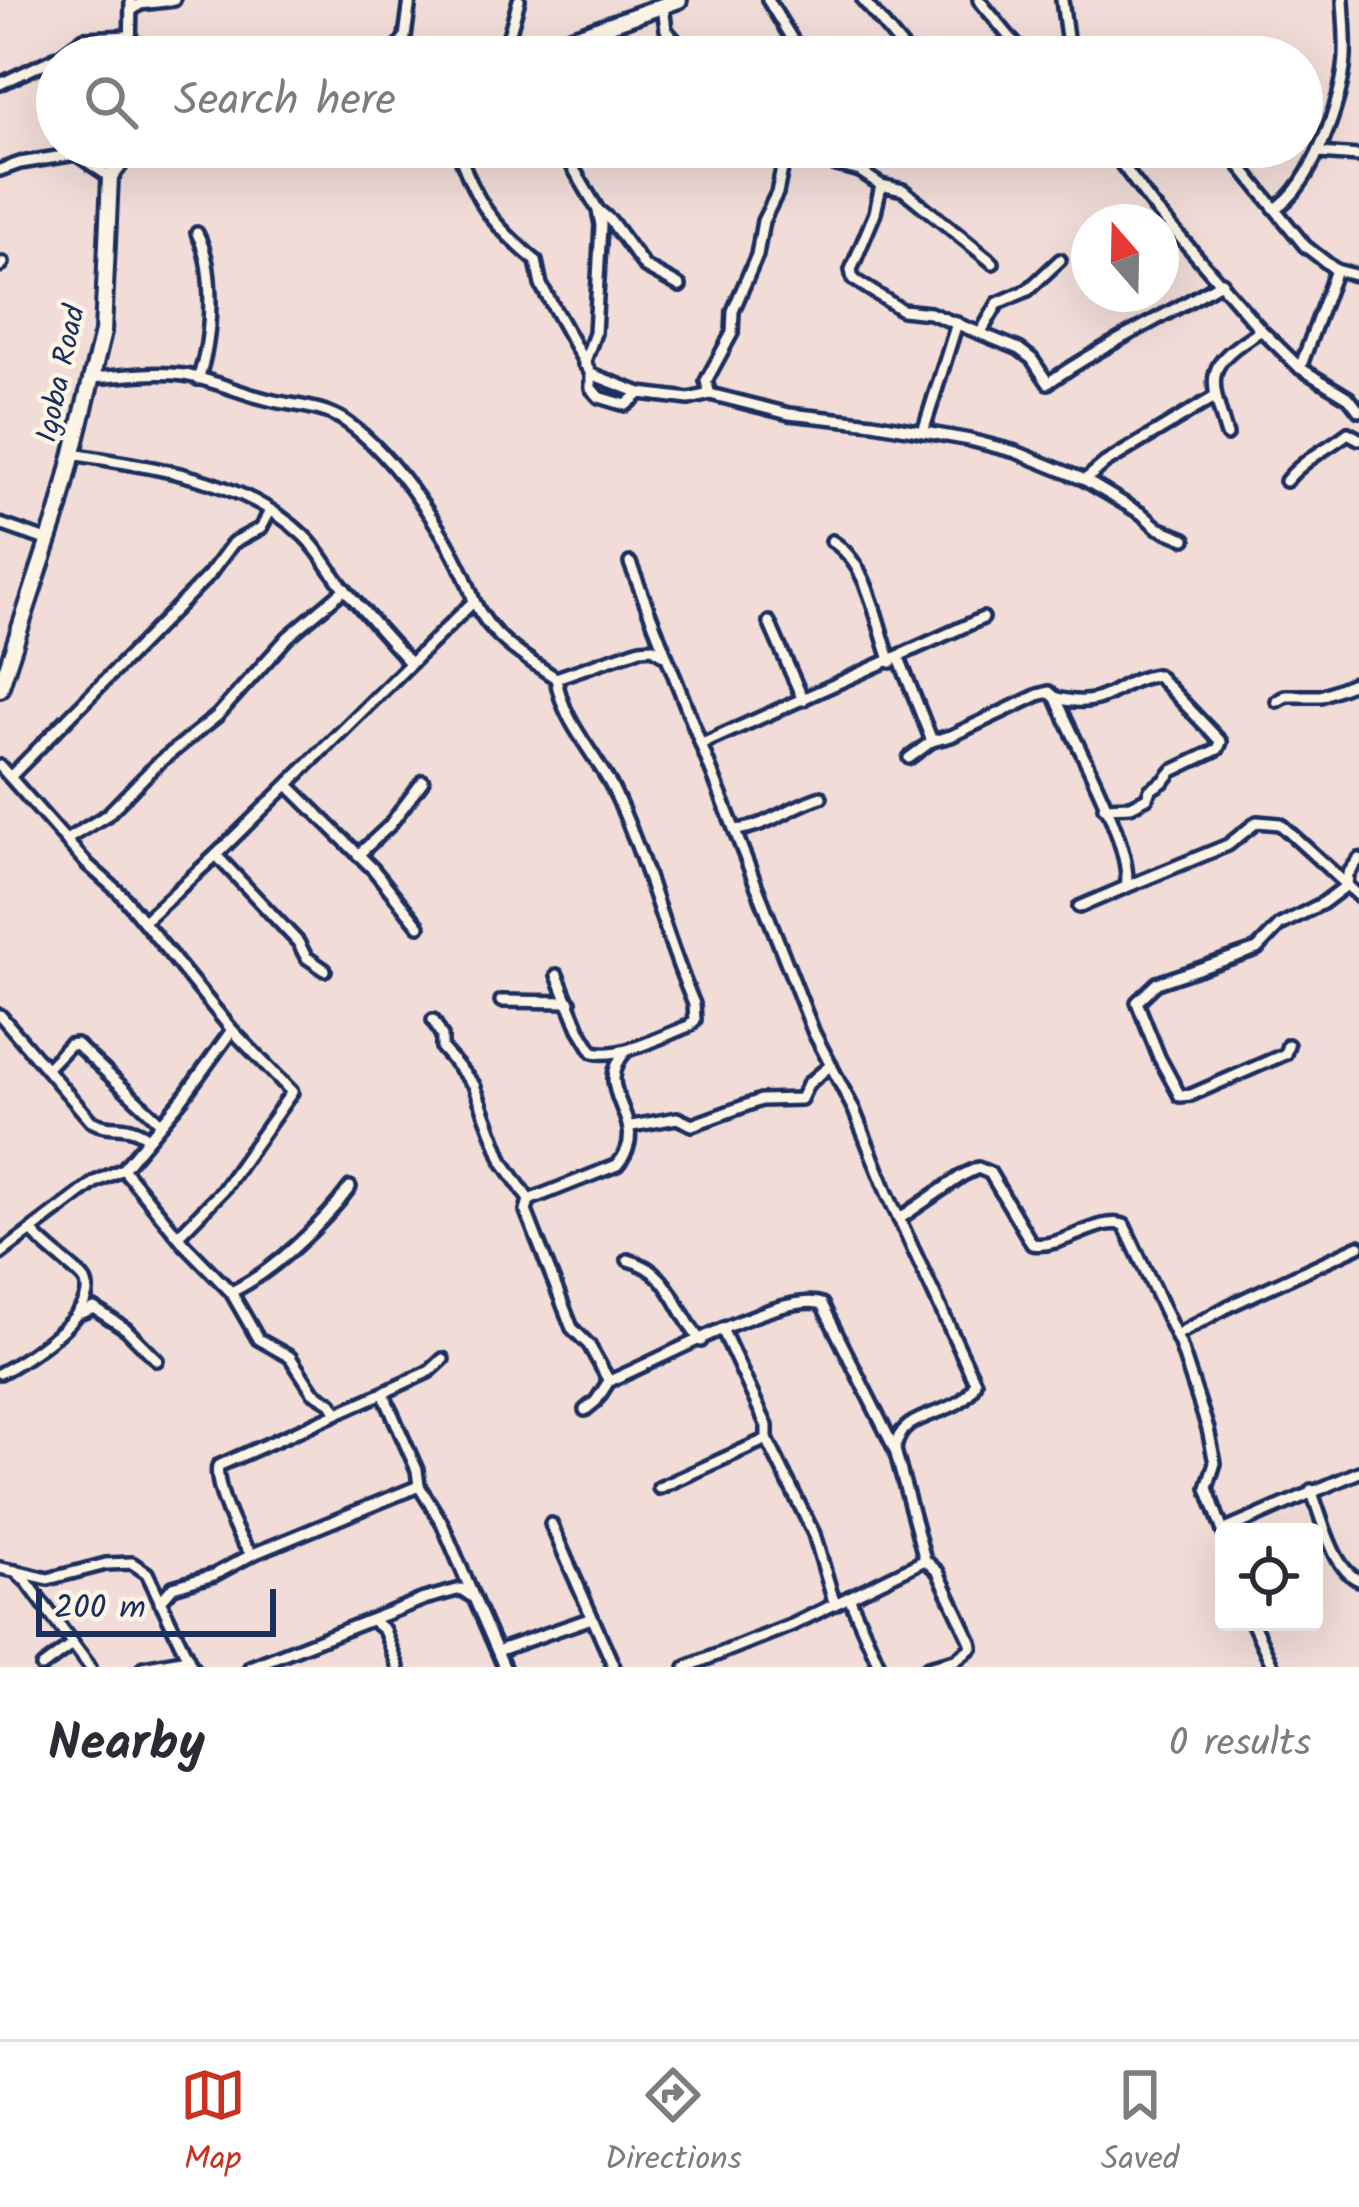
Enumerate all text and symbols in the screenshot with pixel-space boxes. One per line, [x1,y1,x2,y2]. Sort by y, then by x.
search box [36,36,1323,168]
text: Search here [174,66,396,138]
icon: search [78,69,144,135]
north arrow [1071,204,1179,312]
street label: Igoba Road [24,300,100,447]
map controls [1215,1523,1323,1631]
button: locate [1215,1523,1323,1631]
scale bar [36,1583,276,1636]
text: 200 m [54,1583,146,1636]
text: Nearby [48,1705,205,1786]
text: 0 results [1169,1714,1311,1776]
tab: Map [180,2062,246,2187]
tab: Directions [605,2062,742,2187]
tab: Saved [1101,2062,1179,2187]

